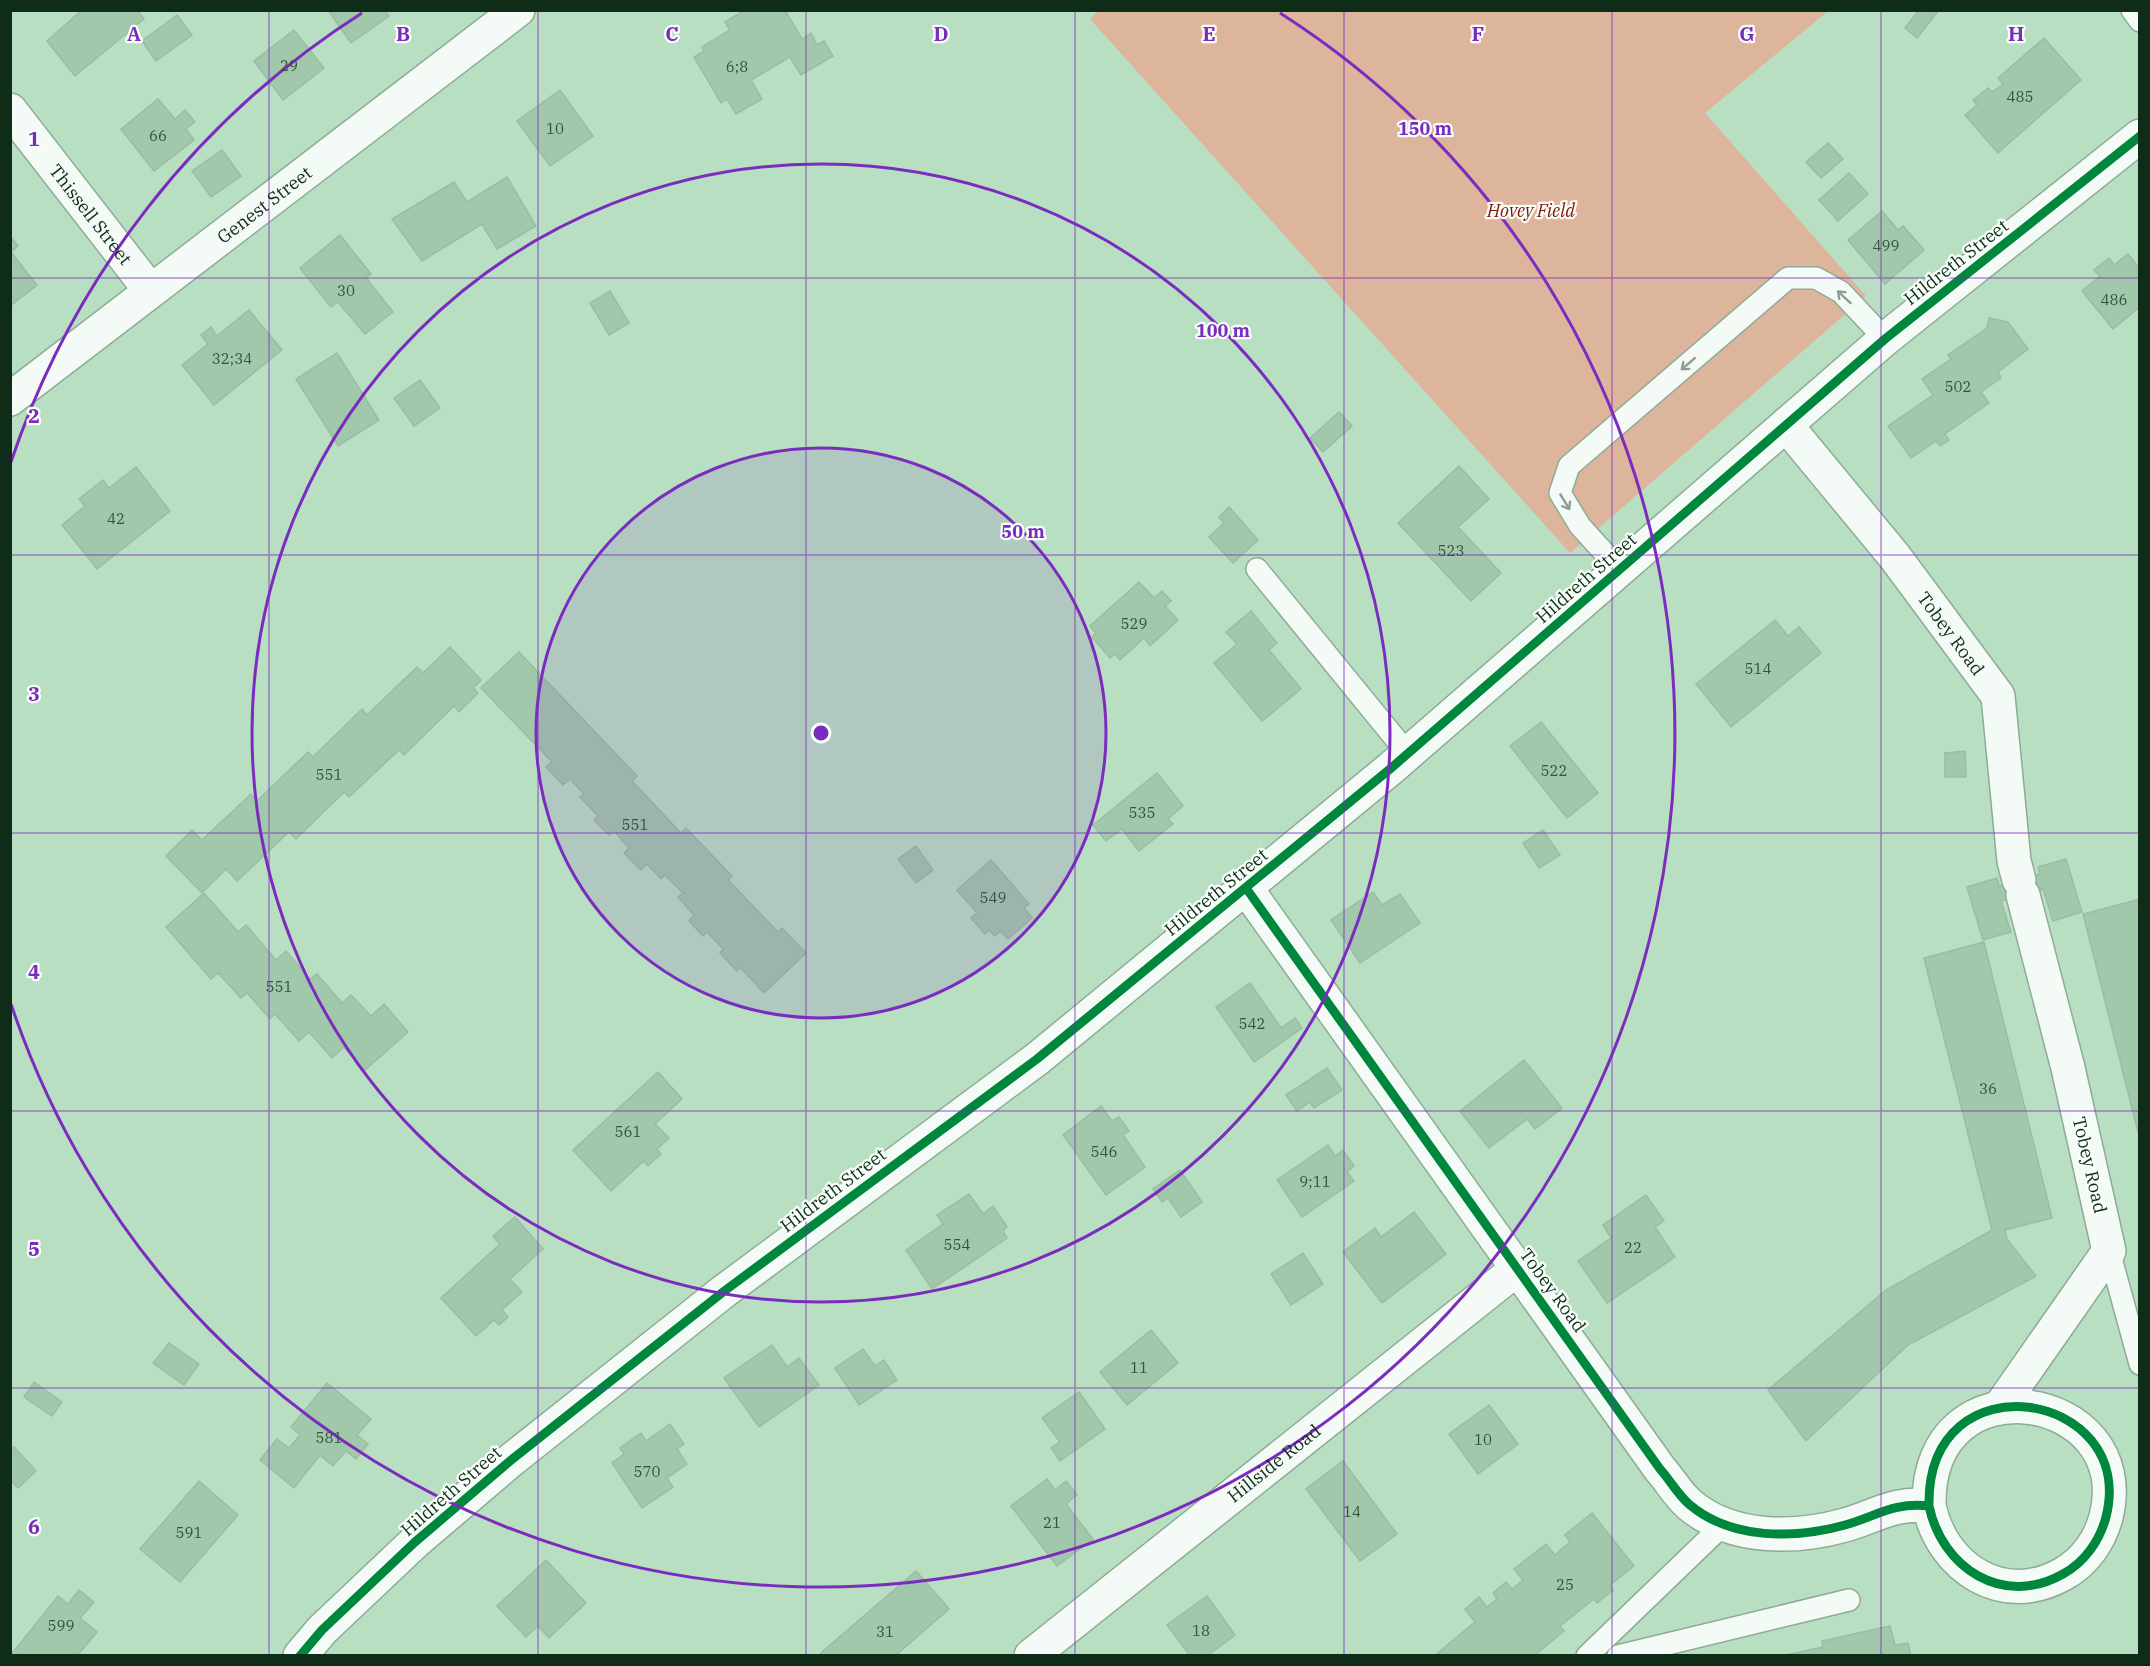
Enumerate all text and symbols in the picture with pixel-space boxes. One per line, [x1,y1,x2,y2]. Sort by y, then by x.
text: A [127,20,141,47]
text: B [396,20,410,47]
text: C [665,20,679,47]
text: D [933,20,949,47]
text: E [1202,20,1216,47]
text: F [1472,20,1484,47]
text: G [1739,20,1755,47]
text: H [2008,20,2024,47]
house number: 29 [280,56,298,75]
house number: 6;8 [726,57,748,76]
house number: 485 [2006,87,2034,106]
text: 150 m [1398,117,1453,140]
house number: 10 [546,119,564,138]
text: 1 [28,125,40,152]
house number: 66 [149,126,167,145]
street label: Thissell Street [45,159,137,269]
street label: Genest Street [212,161,316,248]
park label: Hovey Field [1486,199,1575,222]
street label: Hildreth Street [1899,214,2013,310]
house number: 499 [1872,236,1900,255]
house number: 30 [337,281,355,300]
one-way arrow [1837,290,1852,304]
house number: 486 [2100,290,2128,309]
text: 100 m [1196,319,1251,342]
house number: 32;34 [212,349,252,368]
one-way arrow [1680,358,1696,371]
house number: 502 [1944,377,1972,396]
text: 2 [28,402,40,429]
one-way arrow [1559,493,1571,510]
house number: 42 [107,509,125,528]
text: 50 m [1001,520,1045,543]
street label: Hildreth Street [1531,528,1641,628]
house number: 523 [1437,541,1465,560]
street label: Tobey Road [1913,587,1990,680]
house number: 529 [1120,614,1148,633]
house number: 514 [1744,659,1772,678]
text: 3 [28,680,40,707]
centre of rings [811,723,831,743]
house number: 522 [1540,761,1568,780]
house number: 551 [315,765,343,784]
house number: 535 [1128,803,1156,822]
house number: 551 [621,815,649,834]
street label: Hildreth Street [1160,843,1272,941]
house number: 549 [979,888,1007,907]
text: 4 [28,958,40,985]
house number: 551 [265,977,293,996]
house number: 542 [1238,1014,1266,1033]
house number: 36 [1979,1079,1997,1098]
street label: Tobey Road [2068,1115,2112,1216]
house number: 561 [614,1122,642,1141]
house number: 546 [1090,1142,1118,1161]
street label: Hildreth Street [776,1143,890,1237]
house number: 9;11 [1299,1172,1331,1191]
text: 5 [28,1235,40,1262]
house number: 554 [943,1235,971,1254]
house number: 22 [1624,1238,1642,1257]
street label: Tobey Road [1515,1243,1591,1337]
house number: 11 [1130,1358,1148,1377]
street label: Hillside Road [1222,1419,1325,1507]
house number: 581 [315,1428,343,1447]
house number: 10 [1474,1430,1492,1449]
street label: Hildreth Street [396,1441,506,1541]
house number: 570 [633,1462,661,1481]
house number: 14 [1343,1502,1361,1521]
text: 6 [28,1513,40,1540]
house number: 21 [1043,1513,1061,1532]
house number: 591 [175,1523,203,1542]
house number: 25 [1556,1575,1574,1594]
house number: 599 [47,1616,75,1635]
house number: 18 [1192,1621,1210,1640]
house number: 31 [876,1622,894,1641]

